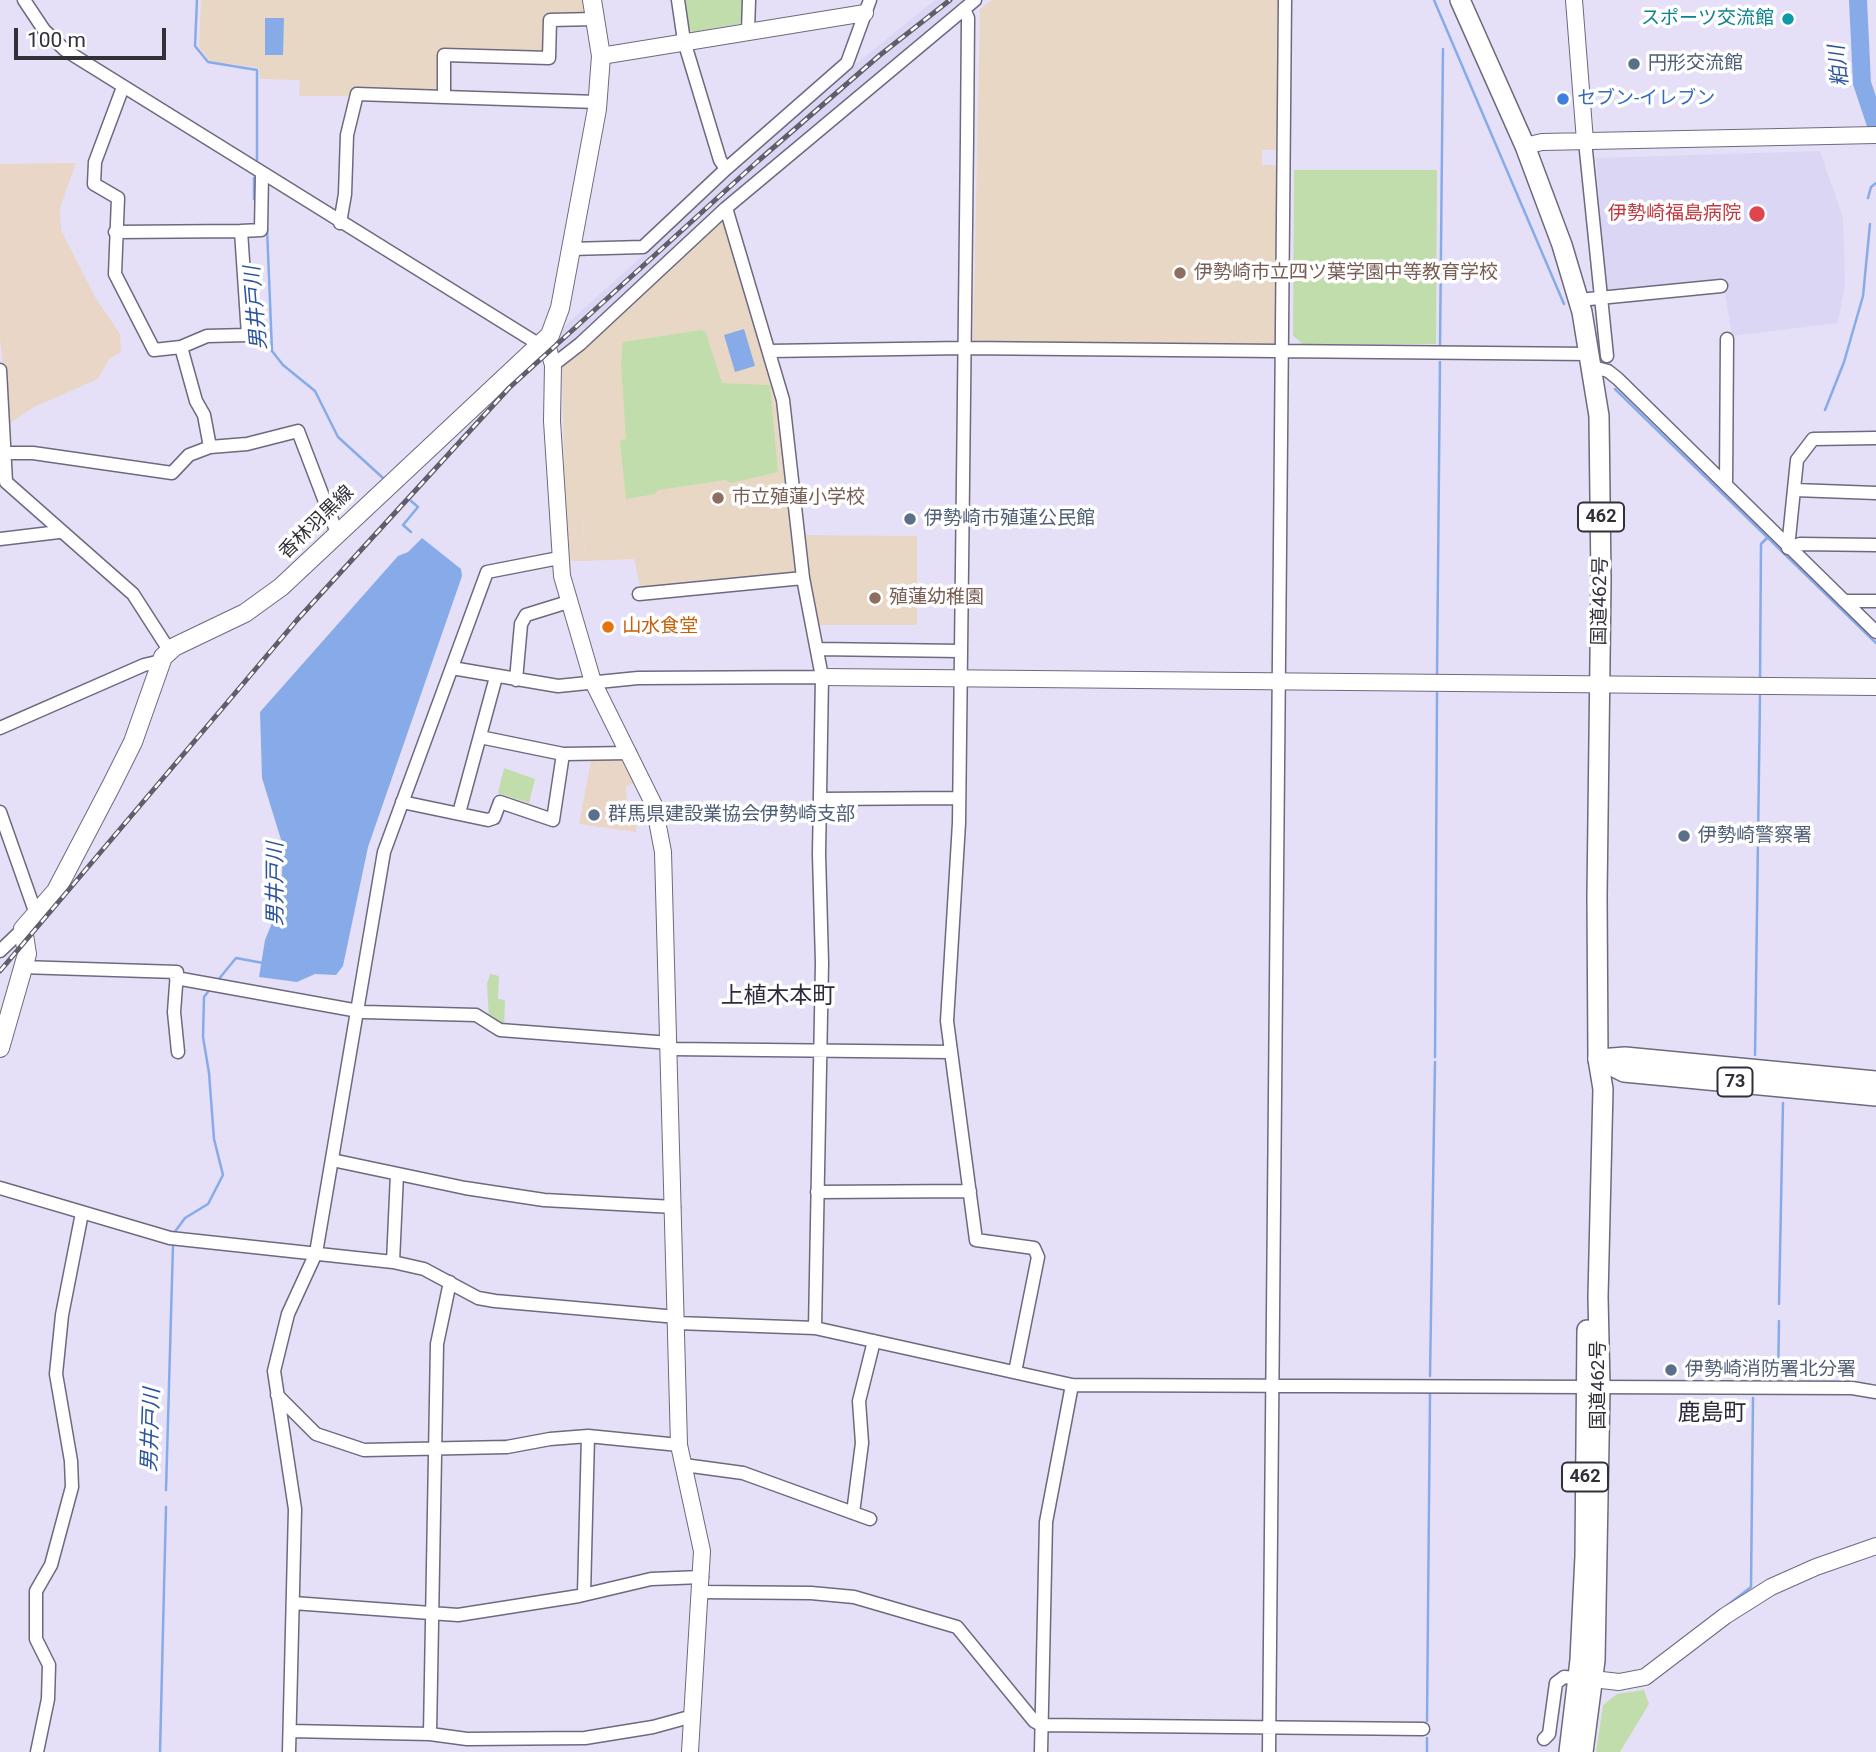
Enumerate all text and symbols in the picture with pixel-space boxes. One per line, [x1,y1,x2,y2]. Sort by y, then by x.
place label: スポーツ交流館 [1641,8,1774,30]
marker: スポーツ交流館 [1780,11,1796,27]
scale bar [18,14,170,58]
text: 100 m [27,28,86,52]
water label: 粕川 [1825,44,1855,88]
place label: 円形交流館 [1648,53,1743,75]
marker: 円形交流館 [1626,56,1642,72]
place label: セブン-イレブン [1577,88,1715,110]
marker: セブン-イレブン [1555,91,1571,107]
place label: 伊勢崎福島病院 [1608,203,1741,225]
marker: 伊勢崎福島病院 [1747,204,1767,224]
place label: 伊勢崎市立四ツ葉学園中等教育学校 [1194,262,1498,284]
water label: 男井戸川 [241,265,273,351]
marker: 伊勢崎市立四ツ葉学園中等教育学校 [1172,265,1188,281]
street label: 香林羽黒線 [275,482,359,564]
place label: 市立殖蓮小学校 [732,487,865,509]
marker: 市立殖蓮小学校 [710,490,726,506]
road number: 462 [1578,503,1624,532]
place label: 伊勢崎市殖蓮公民館 [924,508,1095,530]
marker: 伊勢崎市殖蓮公民館 [902,511,918,527]
street label: 国道462号 [1589,556,1613,646]
place label: 殖蓮幼稚園 [889,587,984,609]
marker: 殖蓮幼稚園 [867,590,883,606]
place label: 山水食堂 [622,616,698,638]
marker: 山水食堂 [600,619,616,635]
place label: 群馬県建設業協会伊勢崎支部 [608,804,855,826]
marker: 群馬県建設業協会伊勢崎支部 [586,807,602,823]
place label: 伊勢崎警察署 [1698,825,1812,847]
marker: 伊勢崎警察署 [1676,828,1692,844]
water label: 男井戸川 [264,842,290,926]
district label: 上植木本町 [721,983,835,1011]
road number: 73 [1718,1068,1752,1097]
street label: 国道462号 [1588,1340,1610,1430]
place label: 伊勢崎消防署北分署 [1685,1359,1856,1381]
marker: 伊勢崎消防署北分署 [1663,1362,1679,1378]
water label: 男井戸川 [138,1388,166,1472]
district label: 鹿島町 [1678,1400,1746,1428]
road number: 462 [1562,1462,1608,1492]

